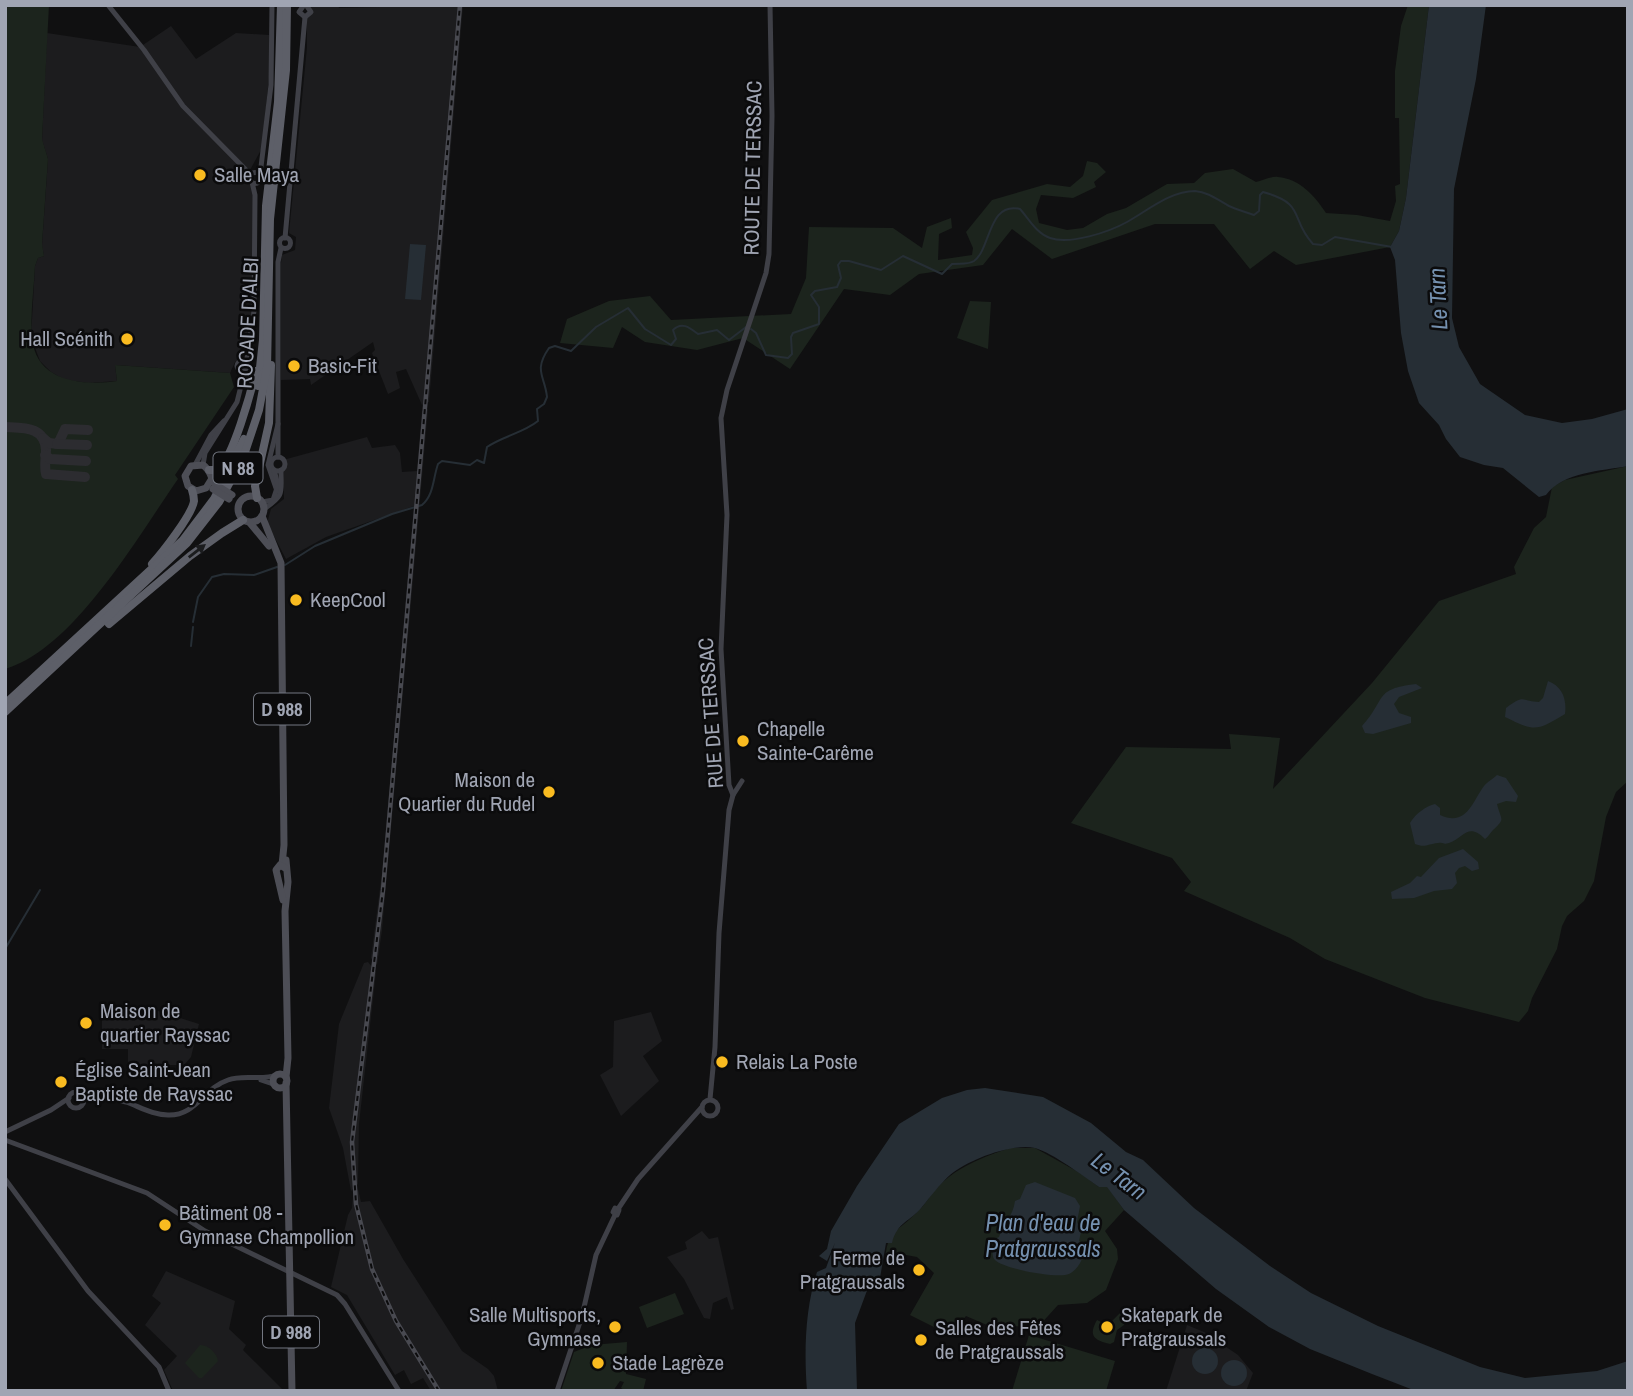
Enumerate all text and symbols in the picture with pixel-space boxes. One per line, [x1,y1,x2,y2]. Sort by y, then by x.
street label: ROUTE DE TERSSAC [736,80,769,256]
place label: Salle Maya [214,160,300,189]
marker: Salle Maya [192,167,208,183]
street label: ROCADE D'ALBI [230,257,265,389]
water label: Le Tarn [1420,267,1455,331]
place label: Hall Scénith [20,324,113,353]
marker: Hall Scénith [119,331,135,347]
place label: Basic-Fit [308,351,377,380]
marker: Basic-Fit [286,358,302,374]
road number: N 88 [214,453,262,484]
one-way arrow [188,544,206,558]
place label: KeepCool [310,585,386,614]
marker: KeepCool [288,592,304,608]
street label: RUE DE TERSSAC [691,637,730,789]
road number: D 988 [254,694,310,724]
place label: Chapelle Sainte-Carême [757,714,874,767]
marker: Chapelle Sainte-Carême [735,733,751,749]
place label: Maison de Quartier du Rudel [398,765,535,818]
marker: Maison de Quartier du Rudel [541,784,557,800]
place label: Maison de quartier Rayssac [100,996,230,1049]
marker: Maison de quartier Rayssac [78,1015,94,1031]
place label: Relais La Poste [736,1047,858,1076]
marker: Relais La Poste [714,1054,730,1070]
place label: Église Saint-Jean Baptiste de Rayssac [75,1055,233,1108]
marker: Église Saint-Jean Baptiste de Rayssac [53,1074,69,1090]
water label: Le Tarn [1085,1145,1153,1207]
place label: Bâtiment 08 - Gymnase Champollion [179,1198,354,1251]
water label: Plan d'eau de Pratgraussals [985,1207,1101,1264]
marker: Bâtiment 08 - Gymnase Champollion [157,1217,173,1233]
place label: Ferme de Pratgraussals [800,1243,905,1296]
marker: Ferme de Pratgraussals [911,1262,927,1278]
place label: Salle Multisports, Gymnase [469,1300,601,1353]
place label: Skatepark de Pratgraussals [1121,1300,1226,1353]
place label: Salles des Fêtes de Pratgraussals [935,1313,1064,1366]
road number: D 988 [263,1316,319,1348]
marker: Salle Multisports, Gymnase [607,1319,623,1335]
marker: Skatepark de Pratgraussals [1099,1319,1115,1335]
marker: Salles des Fêtes de Pratgraussals [913,1332,929,1348]
place label: Stade Lagrèze [612,1348,724,1377]
marker: Stade Lagrèze [590,1355,606,1371]

